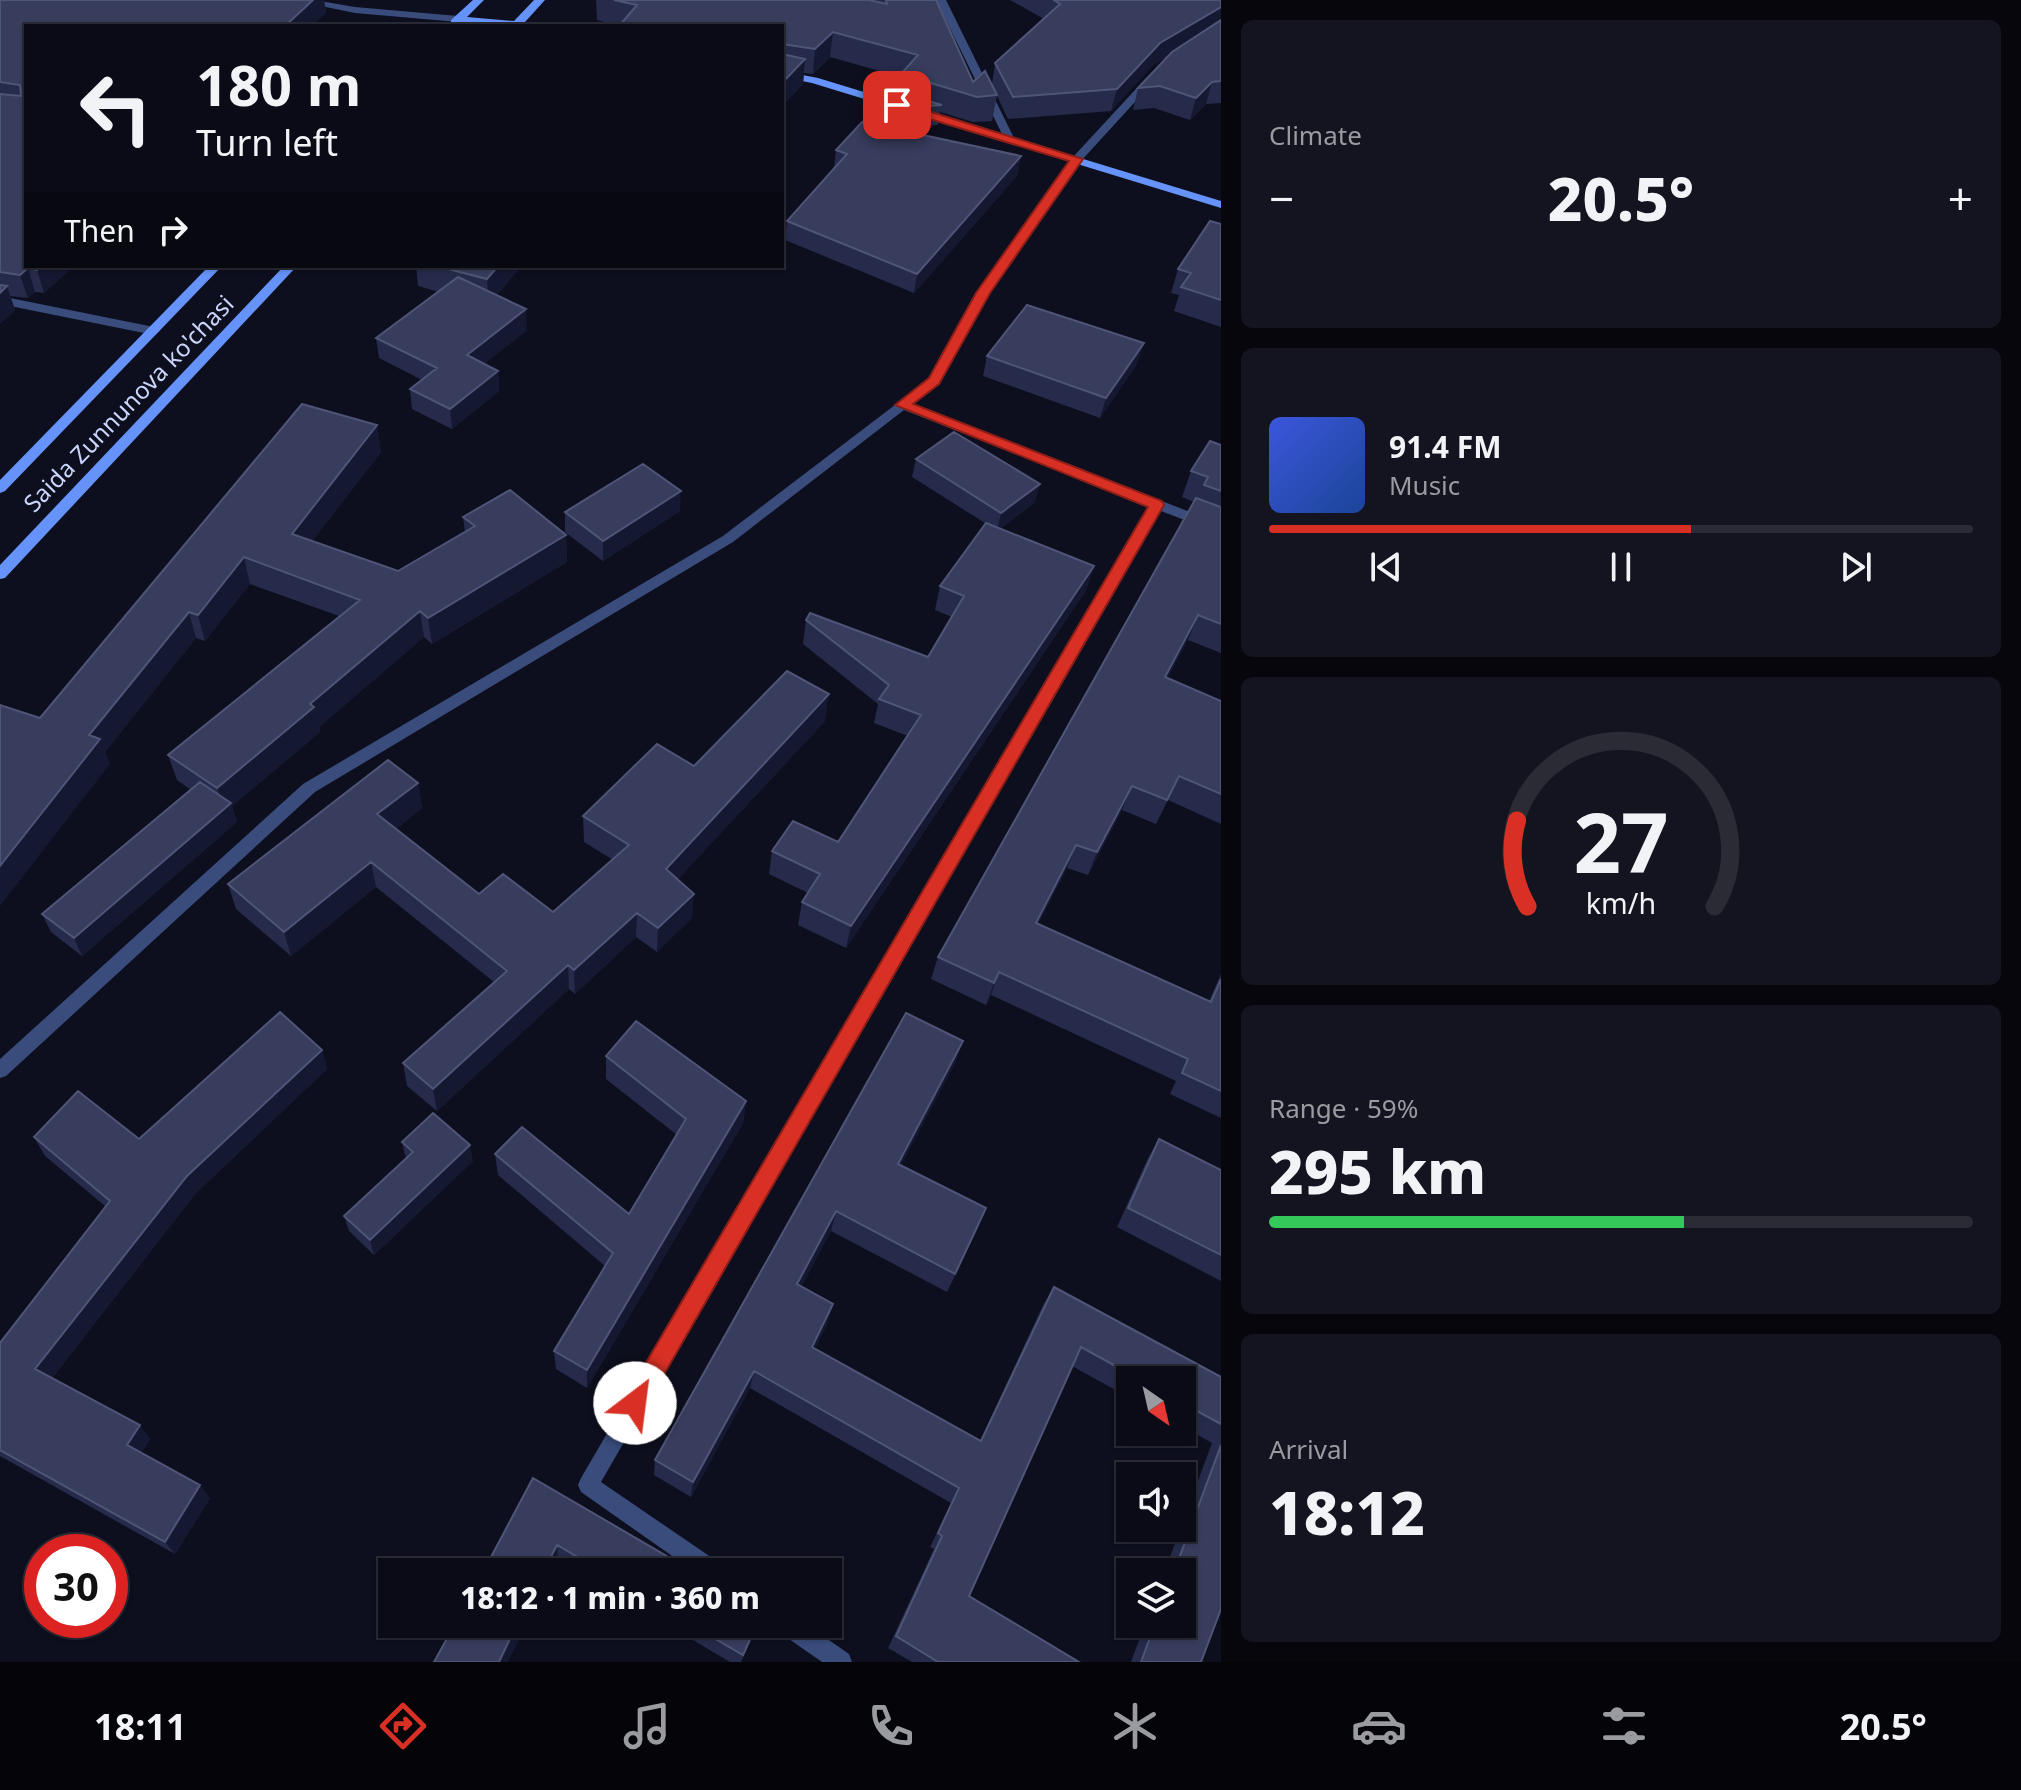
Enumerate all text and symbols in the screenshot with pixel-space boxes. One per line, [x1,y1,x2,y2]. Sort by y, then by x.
text: 180 m [196,46,361,122]
icon: left [64,56,168,160]
pin [863,71,931,139]
icon: arrive [875,83,919,127]
text: Climate [1269,117,1362,153]
text: Turn left [196,118,338,167]
text: 20.5° [1548,157,1694,239]
text: − [1269,168,1294,228]
text: + [1948,168,1973,228]
icon: right [151,208,195,252]
text: Then [64,210,135,251]
street label: Saida Zunnunova ko'chasi [15,287,240,519]
text: 91.4 FM [1389,426,1501,467]
text: Music [1389,467,1460,503]
icon: previous [1364,545,1408,589]
icon: pause [1599,545,1643,589]
icon: next [1834,545,1878,589]
text: 27 [1573,784,1669,897]
text: km/h [1586,883,1656,922]
text: Range · 59% [1269,1090,1418,1126]
text: 295 km [1269,1130,1486,1212]
position arrow [593,1361,677,1445]
north arrow [1116,1366,1196,1446]
map controls [1116,1366,1196,1638]
text: Arrival [1269,1431,1348,1467]
button: sound [1116,1462,1196,1542]
text: 18:12 [1269,1471,1425,1553]
speed limit sign: 30 [24,1534,128,1638]
button: layers [1116,1558,1196,1638]
text: 18:12 · 1 min · 360 m [460,1577,760,1618]
icon: directions [375,1698,431,1754]
icon: music [619,1698,675,1754]
icon: phone [863,1698,919,1754]
icon: climate [1107,1698,1163,1754]
icon: car [1351,1698,1407,1754]
icon: filters [1596,1698,1652,1754]
text: 18:11 [94,1702,187,1751]
text: 20.5° [1840,1702,1927,1751]

